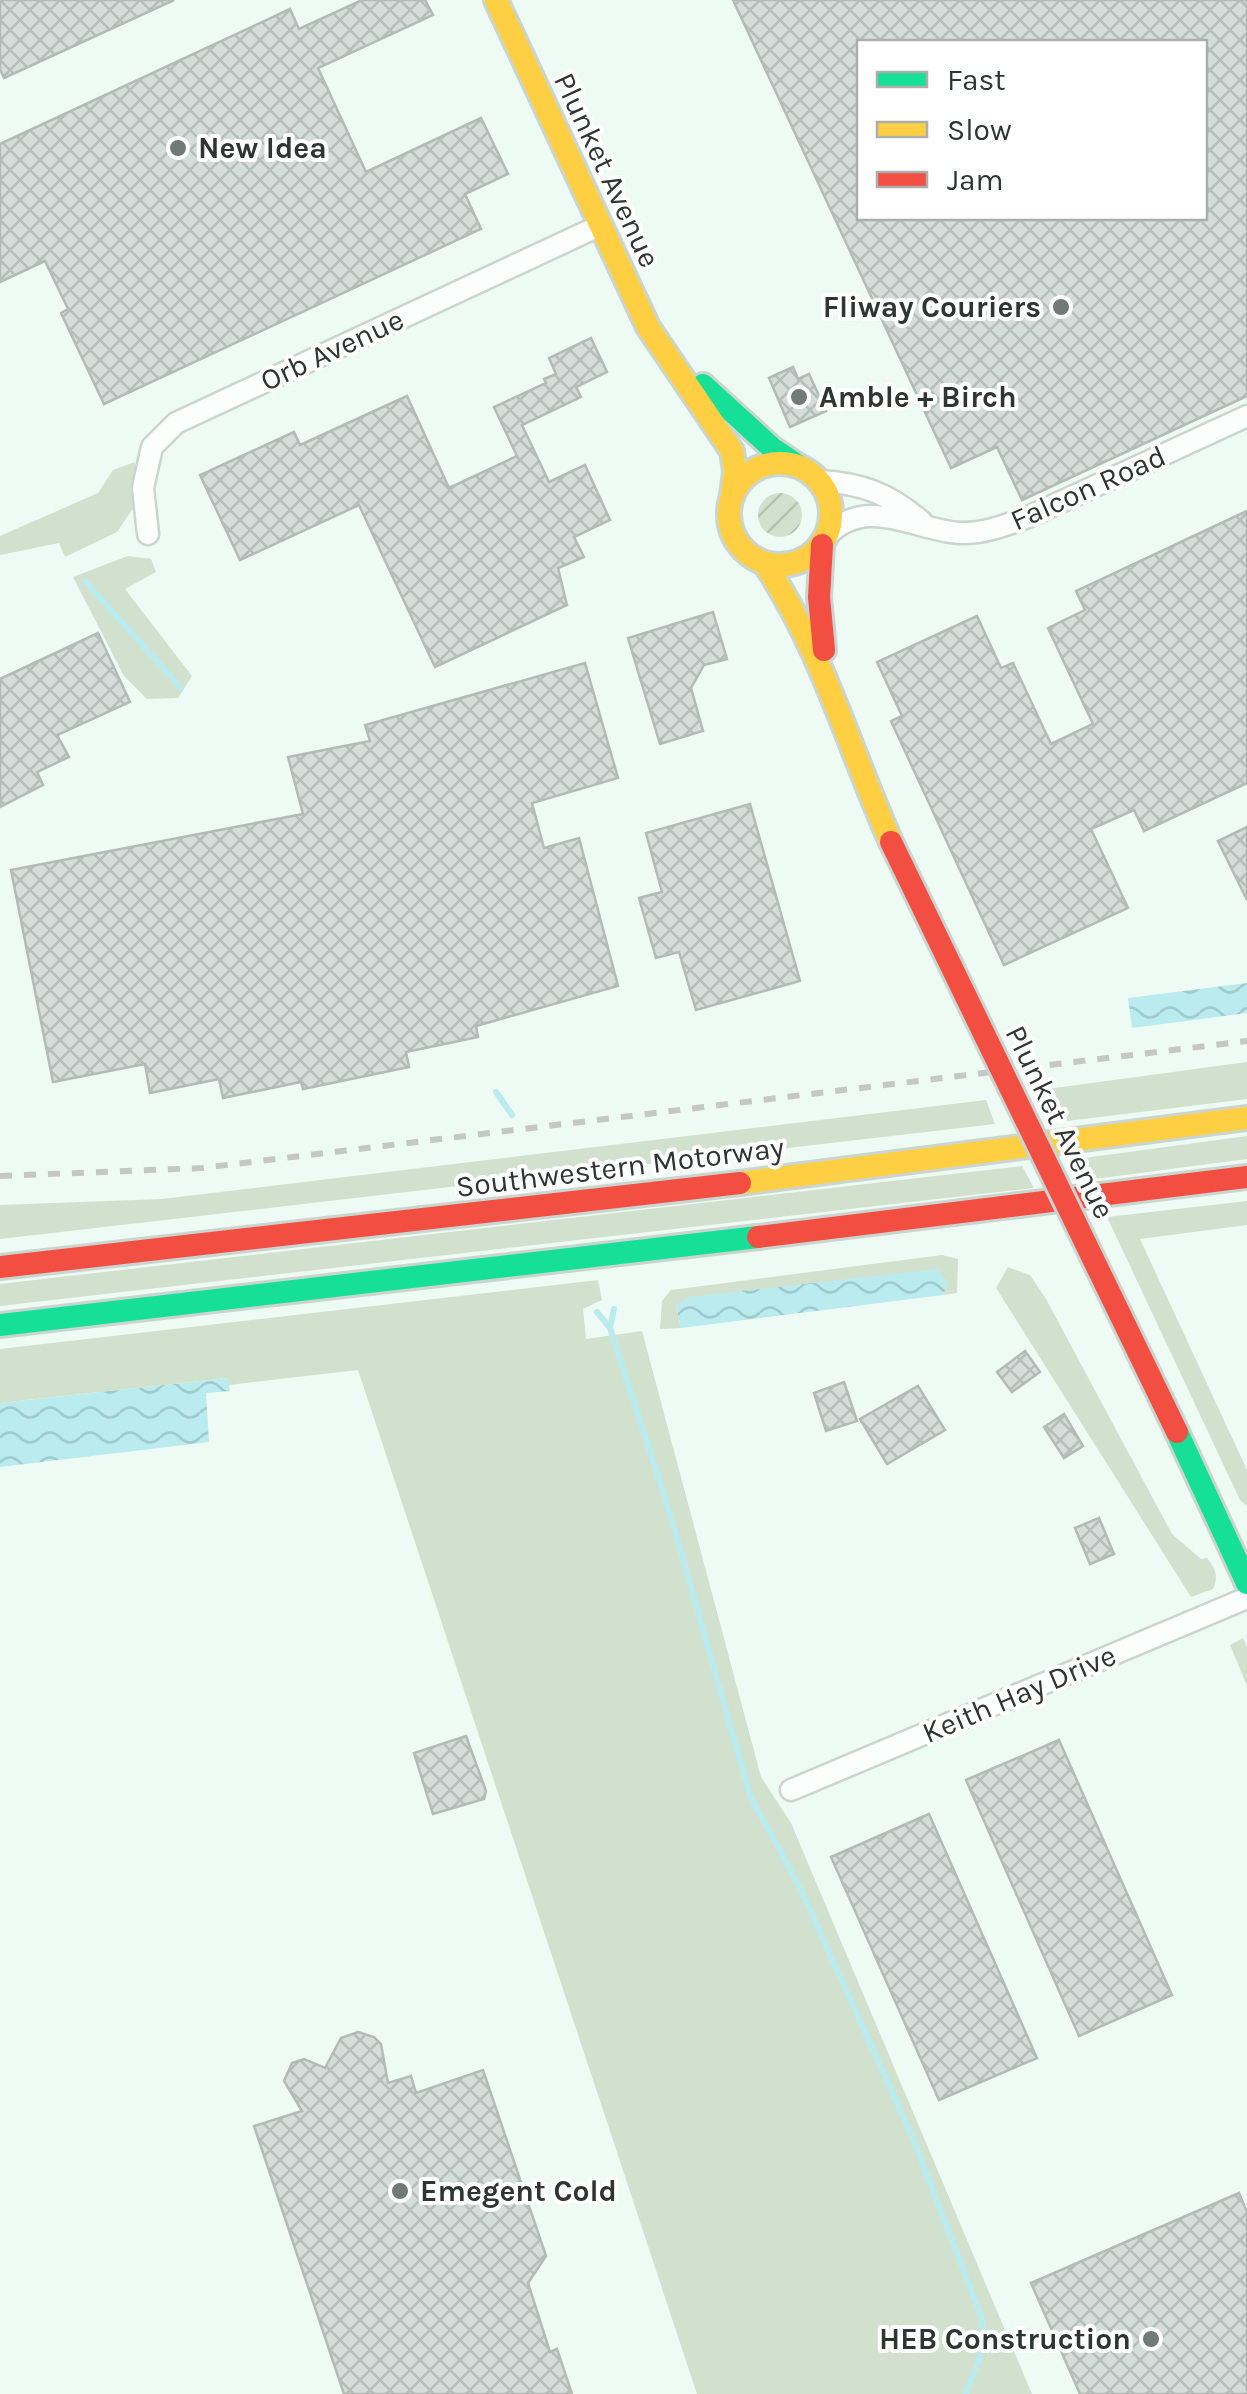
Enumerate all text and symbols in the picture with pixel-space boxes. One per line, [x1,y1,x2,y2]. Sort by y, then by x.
legend [857,40,1207,220]
text: Fast [947,62,1006,98]
street label: Plunket Avenue [546,67,668,273]
text: Slow [947,112,1012,148]
place label: New Idea [198,130,327,166]
marker: New Idea [167,137,189,159]
text: Jam [947,162,1004,198]
place label: Fliway Couriers [823,289,1041,325]
marker: Fliway Couriers [1050,296,1072,318]
street label: Orb Avenue [255,301,409,399]
place label: Amble + Birch [819,379,1017,415]
marker: Amble + Birch [788,386,810,408]
street label: Falcon Road [1005,438,1171,538]
street label: Plunket Avenue [998,1019,1122,1225]
street label: Southwestern Motorway [454,1129,786,1205]
street label: Keith Hay Drive [917,1637,1121,1751]
place label: Emegent Cold [420,2173,617,2209]
marker: Emegent Cold [389,2180,411,2202]
place label: HEB Construction [879,2321,1131,2357]
marker: HEB Construction [1140,2328,1162,2350]

